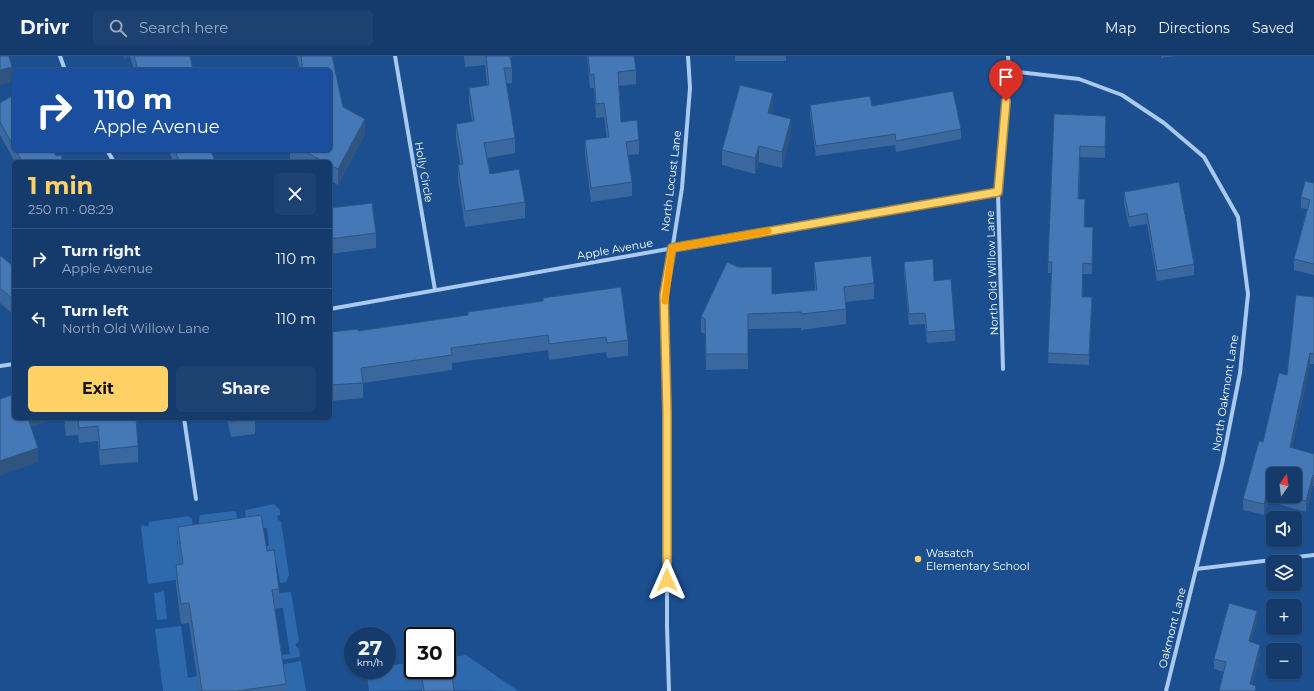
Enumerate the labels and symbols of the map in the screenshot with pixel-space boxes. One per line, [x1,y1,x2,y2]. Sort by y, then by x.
pin [989,60,1023,101]
street label: North Locust Lane [658,129,684,232]
street label: Holly Circle [412,141,436,204]
street label: North Old Willow Lane [983,210,1001,336]
street label: Apple Avenue [576,235,654,263]
street label: North Oakmont Lane [1209,333,1241,452]
north arrow [1266,467,1302,503]
place label: Wasatch Elementary School [926,546,1030,573]
marker: Wasatch Elementary School [913,554,923,564]
position arrow [646,559,688,601]
street label: Oakmont Lane [1155,586,1189,670]
speed limit sign: 30 [404,627,456,679]

